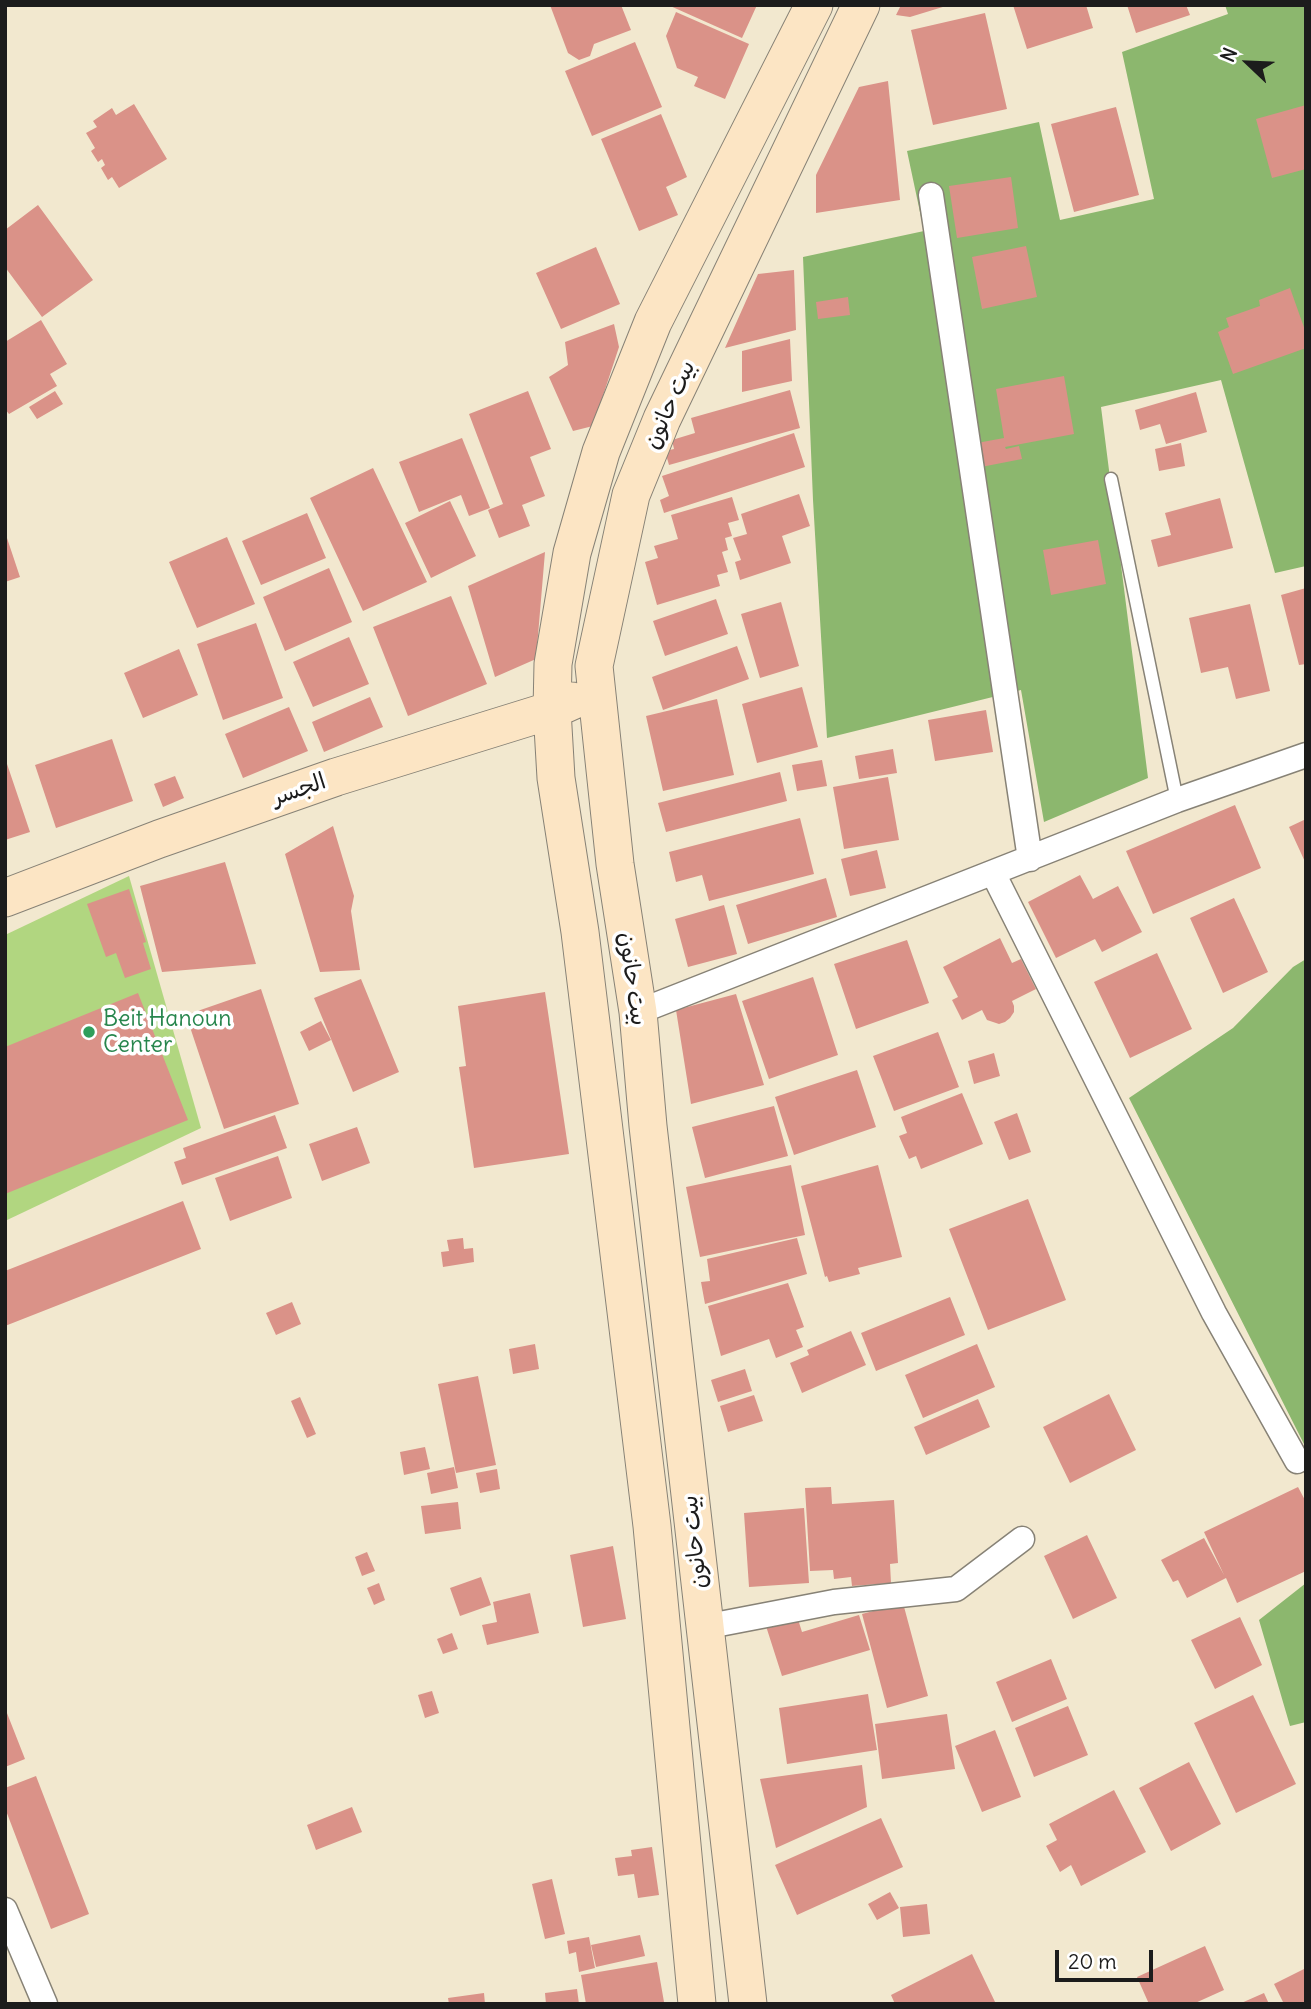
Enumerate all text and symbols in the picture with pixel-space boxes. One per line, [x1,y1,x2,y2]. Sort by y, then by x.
north arrow [1213,28,1283,98]
text: N [1215,44,1242,66]
street label: بيت حانون [638,356,702,454]
street label: الجسر [268,768,330,812]
street label: بيت حانون [612,931,652,1027]
place label: Beit Hanoun Center [103,1005,231,1059]
marker: Beit Hanoun Center [81,1024,97,1040]
street label: بيت حانون [676,1494,714,1590]
scale bar [1059,1936,1157,1980]
text: 20 m [1068,1948,1117,1975]

